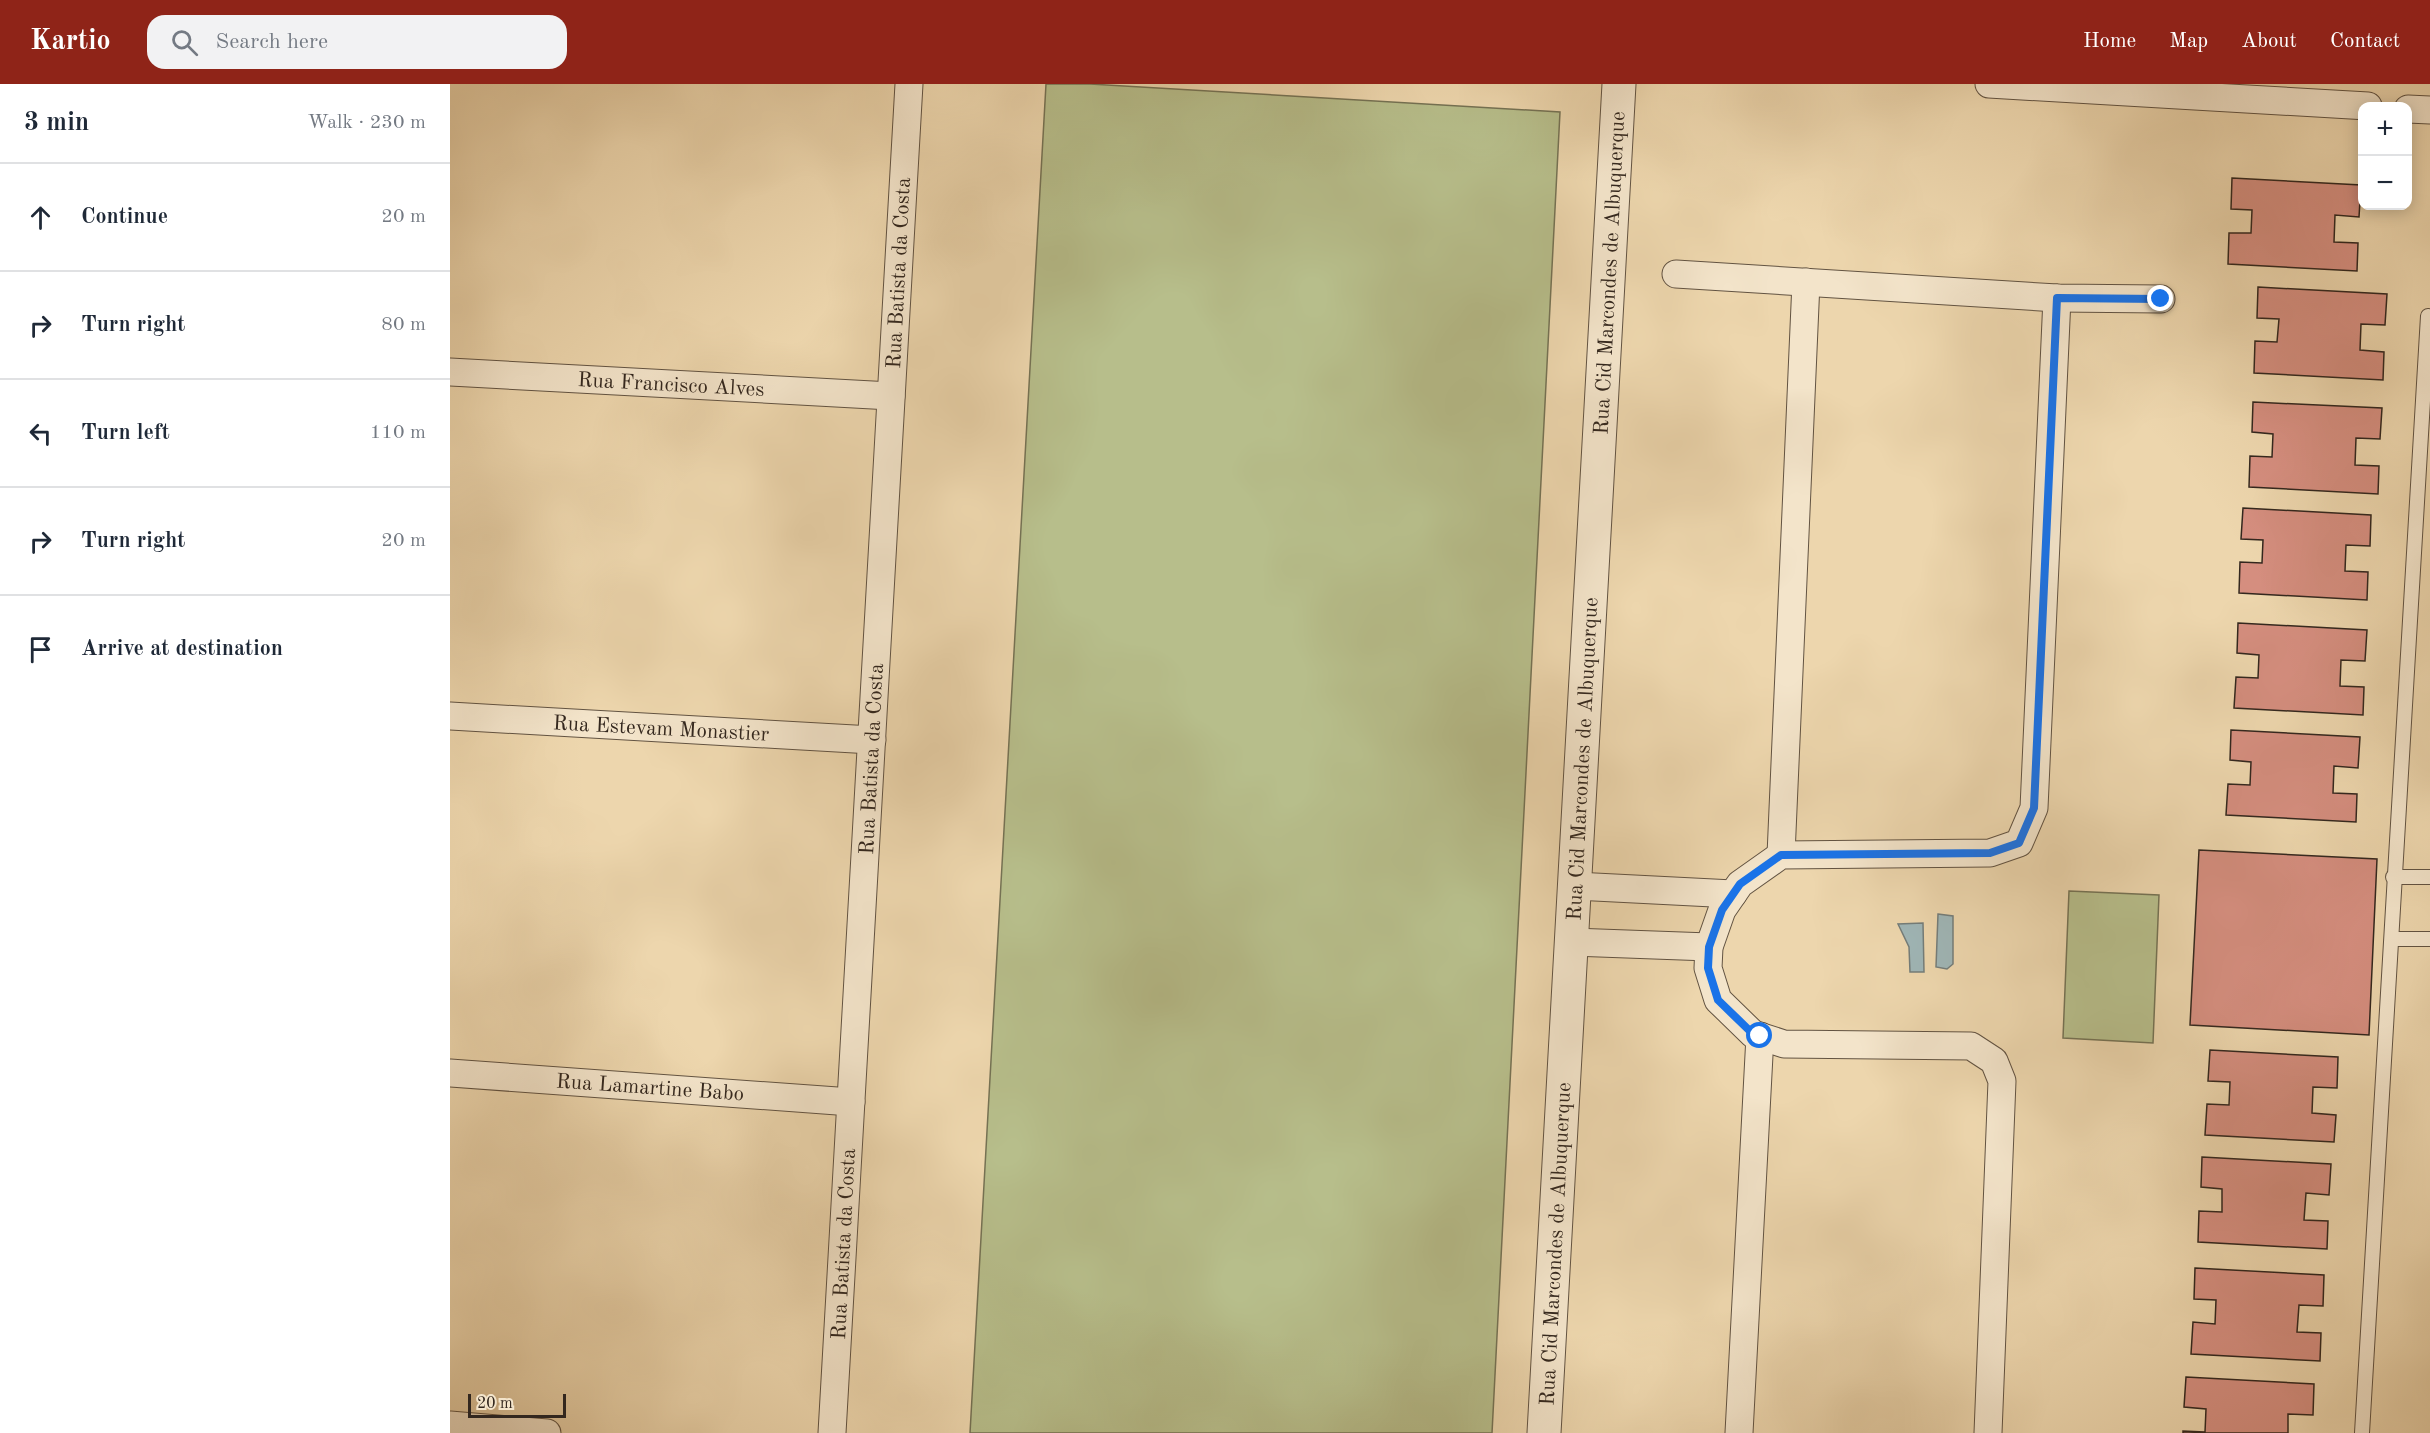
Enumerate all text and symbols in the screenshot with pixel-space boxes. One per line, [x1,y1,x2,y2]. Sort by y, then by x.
search box [147,15,567,69]
icon: search [168,26,201,59]
text: Kartio [30,28,111,56]
text: Search here [216,31,328,53]
text: Home [2083,31,2136,52]
text: Map [2169,31,2208,52]
text: About [2241,31,2297,52]
text: Contact [2330,31,2400,52]
map controls [2358,102,2412,210]
button: + [2358,102,2412,156]
text: 3 min [24,110,89,136]
street label: Rua Cid Marcondes de Albuquerque [1592,111,1629,435]
text: Walk · 230 m [307,113,426,133]
button: − [2358,156,2412,210]
street label: Rua Batista da Costa [884,177,915,369]
icon: ahead [24,201,57,234]
text: Continue [81,206,168,228]
text: 20 m [381,207,426,227]
route end [2147,285,2173,311]
icon: right [24,309,57,342]
text: Turn right [81,314,185,336]
text: 80 m [381,315,426,335]
street label: Rua Francisco Alves [577,370,765,401]
icon: left [24,417,57,450]
text: Turn left [81,422,170,444]
text: 110 m [370,423,426,443]
icon: right [24,525,57,558]
text: Turn right [81,530,185,552]
text: 20 m [381,531,426,551]
street label: Rua Cid Marcondes de Albuquerque [1565,597,1602,921]
icon: arrive [24,633,57,666]
text: Arrive at destination [81,638,283,660]
street label: Rua Batista da Costa [857,663,888,855]
street label: Rua Estevam Monastier [552,713,770,746]
route start [1746,1022,1772,1048]
street label: Rua Lamartine Babo [555,1071,745,1106]
street label: Rua Cid Marcondes de Albuquerque [1538,1082,1575,1406]
street label: Rua Batista da Costa [829,1148,860,1340]
scale bar [468,1391,566,1418]
text: 20 m [477,1396,513,1412]

